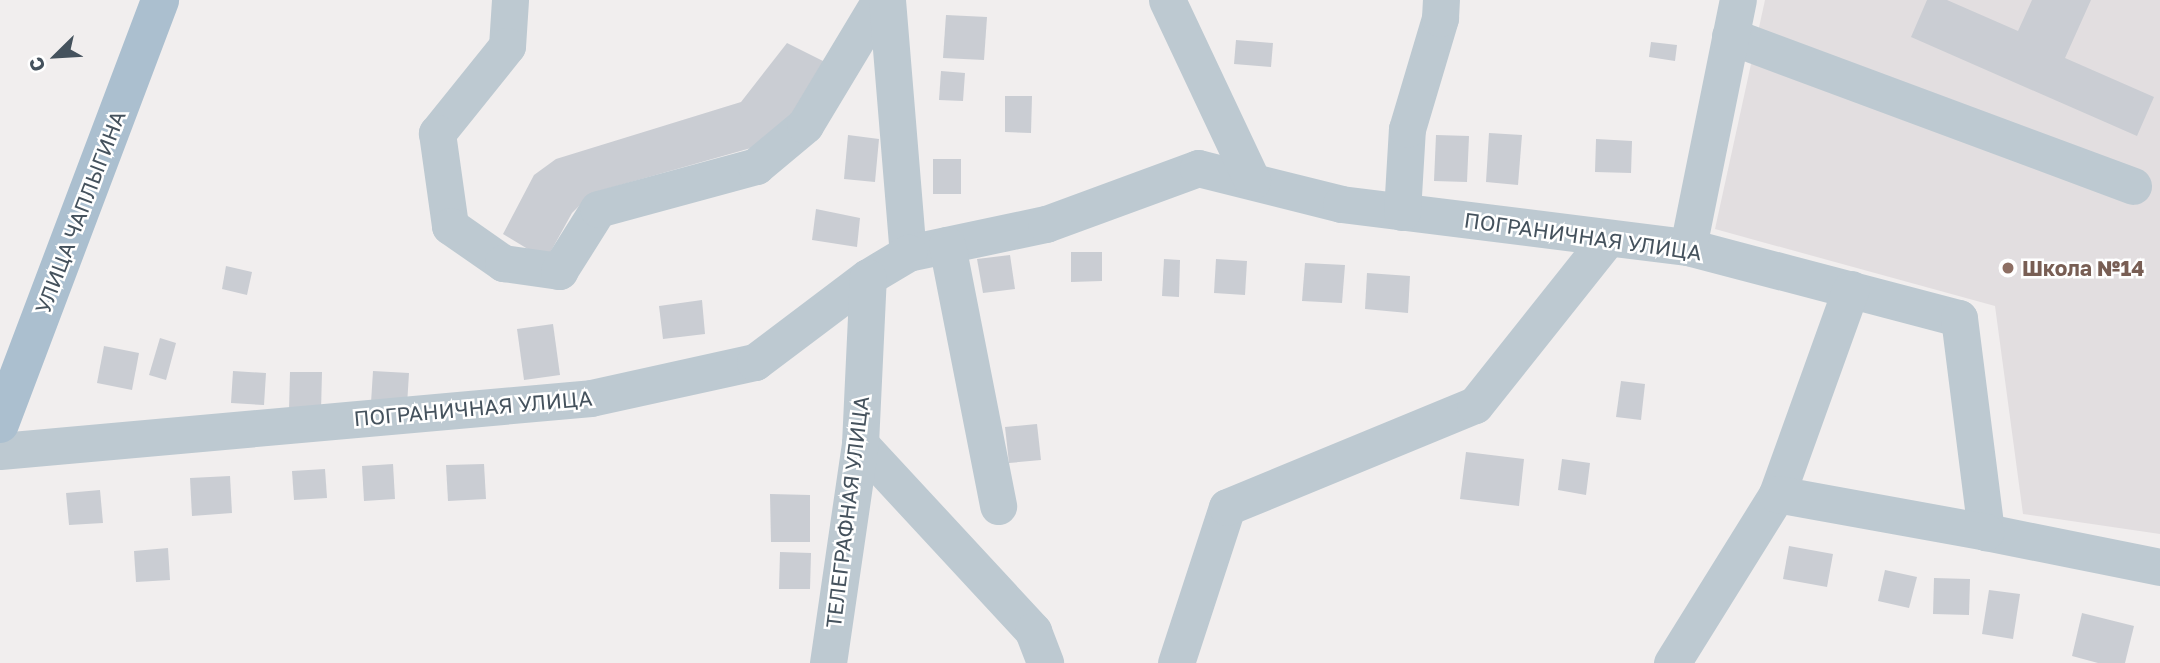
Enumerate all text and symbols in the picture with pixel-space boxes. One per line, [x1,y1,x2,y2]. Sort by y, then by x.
north arrow [21,21,91,91]
text: С [23,54,50,76]
street label: УЛИЦА ЧАПЛЫГИНА [30,107,130,317]
street label: ПОГРАНИЧНАЯ УЛИЦА [1463,207,1703,265]
place label: Школа №14 [2022,255,2144,281]
marker: Школа №14 [2000,260,2016,276]
street label: ПОГРАНИЧНАЯ УЛИЦА [353,385,593,431]
street label: ТЕЛЕГРАФНАЯ УЛИЦА [820,395,874,629]

